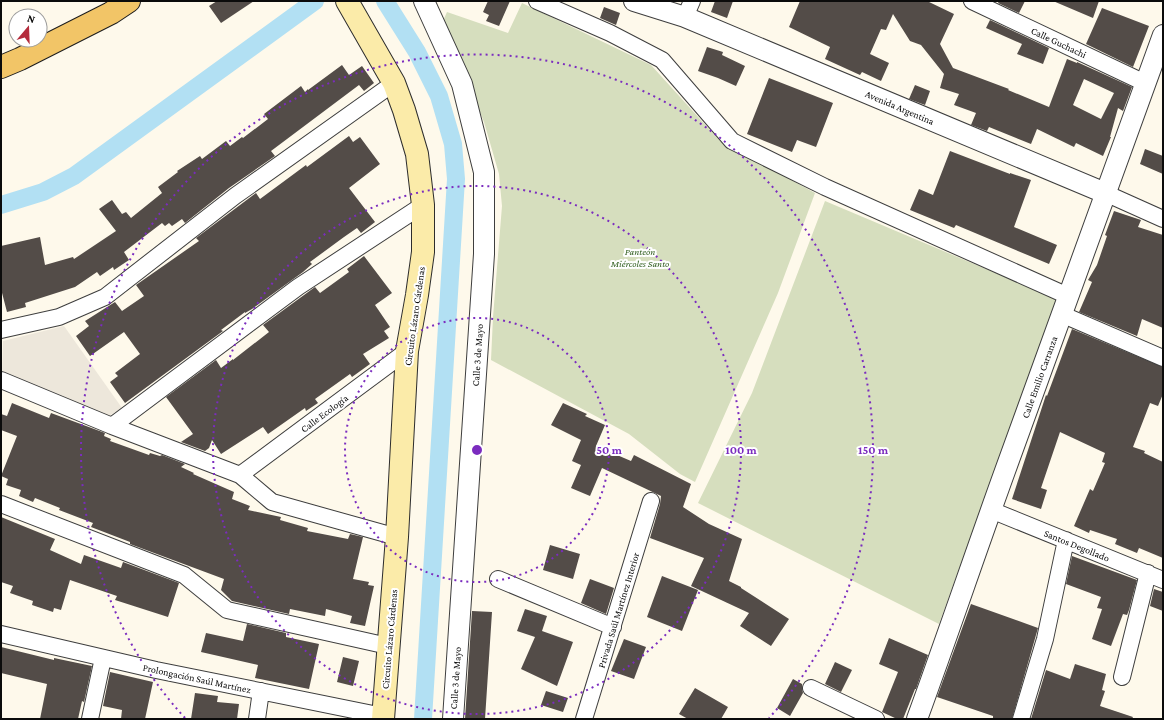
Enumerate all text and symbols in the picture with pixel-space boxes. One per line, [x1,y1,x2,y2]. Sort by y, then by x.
north arrow [8,8,48,48]
text: N [26,12,37,26]
street label: Calle Guchachi [1029,25,1089,60]
street label: Avenida Argentina [864,88,936,127]
park label: Panteón Miércoles Santo [610,246,669,269]
street label: Circuito Lázaro Cárdenas [402,266,427,366]
street label: Calle 3 de Mayo [470,323,485,387]
street label: Calle Emilio Carranza [1020,334,1060,420]
street label: Calle Ecología [299,392,350,435]
centre of rings [470,443,484,457]
text: 50 m [596,443,623,457]
text: 100 m [725,443,758,457]
text: 150 m [858,443,889,457]
street label: Santos Degollado [1042,527,1111,564]
street label: Privada Saúl Martínez Interior [596,551,641,669]
street label: Circuito Lázaro Cárdenas [380,589,399,689]
street label: Calle 3 de Mayo [448,646,463,710]
street label: Prolongación Saúl Martínez [142,662,252,695]

